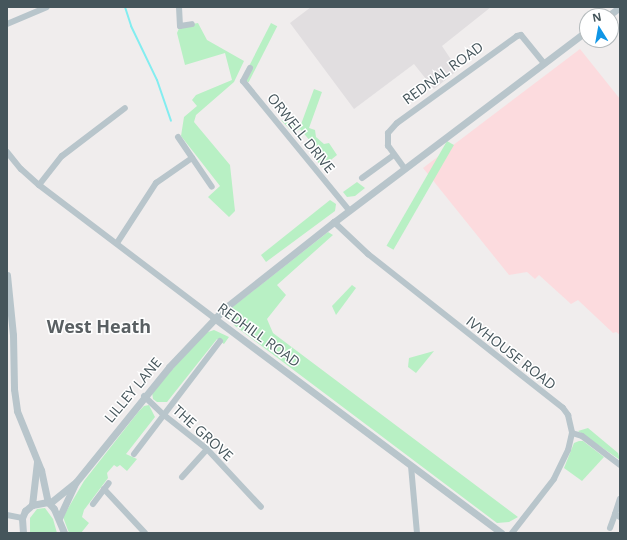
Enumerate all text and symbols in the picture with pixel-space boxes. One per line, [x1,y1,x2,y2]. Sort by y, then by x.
north arrow [579,8,619,48]
text: N [591,8,603,25]
street label: REDNAL ROAD [399,38,487,108]
street label: ORWELL DRIVE [264,90,338,176]
street label: REDHILL ROAD [215,300,303,370]
street label: IVYHOUSE ROAD [463,313,559,393]
district label: West Heath [47,315,151,337]
street label: LILLEY LANE [101,354,165,426]
street label: THE GROVE [169,402,237,464]

